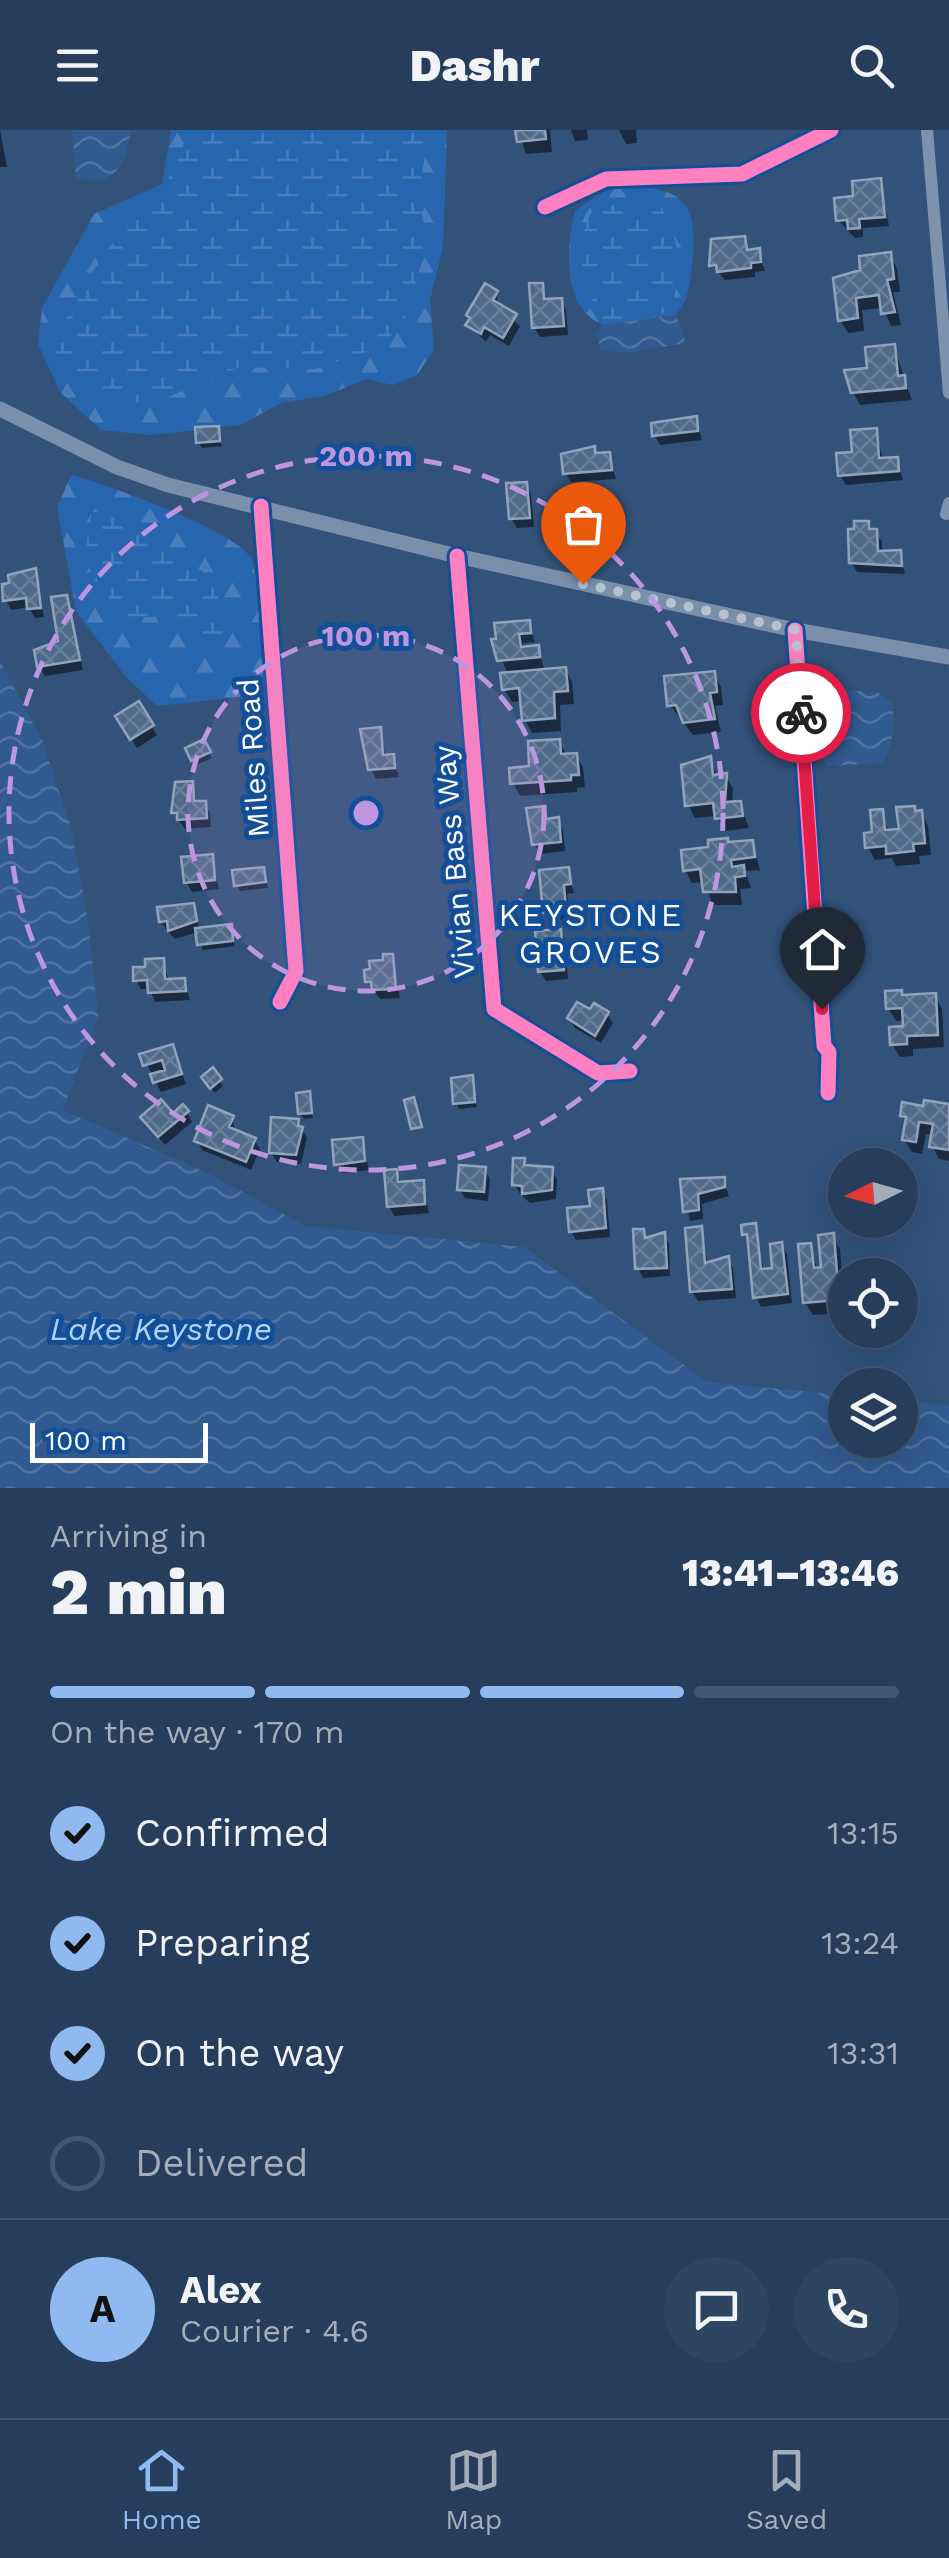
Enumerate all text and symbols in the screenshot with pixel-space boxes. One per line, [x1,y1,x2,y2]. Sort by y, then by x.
icon: menu [50,38,105,93]
icon: search [844,38,899,93]
text: Dashr [410,39,539,92]
text: 200 m [319,438,413,473]
pin [541,482,626,585]
icon: bag [556,497,611,552]
text: 100 m [322,618,410,653]
courier [751,663,851,763]
street label: Miles Road [230,677,276,839]
icon: bike [774,686,829,741]
street label: Vivian Bass Way [426,744,482,980]
centre of rings [348,795,384,831]
district label: KEYSTONE GROVES [498,896,684,971]
pin [780,907,865,1010]
icon: home [795,922,850,977]
north arrow [828,1148,918,1238]
map controls [828,1148,918,1458]
button: locate [828,1258,918,1348]
water label: Lake Keystone [50,1310,272,1348]
button: layers [828,1368,918,1458]
scale bar [30,1418,208,1462]
text: 100 m [45,1424,127,1457]
text: Arriving in [50,1517,207,1555]
text: 13:41–13:46 [682,1551,899,1595]
text: 2 min [50,1554,227,1630]
text: On the way · 170 m [50,1713,345,1751]
icon: check [50,1806,105,1861]
text: Confirmed [135,1811,330,1855]
text: 13:15 [827,1814,899,1852]
icon: check [50,1916,105,1971]
text: Preparing [135,1921,310,1965]
text: 13:24 [821,1924,899,1962]
icon: check [50,2026,105,2081]
text: On the way [135,2031,344,2075]
text: 13:31 [827,2034,899,2072]
text: Delivered [135,2141,308,2185]
button: chat [664,2257,769,2362]
button: phone [794,2257,899,2362]
text: Alex [180,2268,262,2312]
text: A [90,2287,115,2331]
text: Courier · 4.6 [180,2312,369,2350]
tab: Home [122,2443,202,2536]
tab: Map [445,2443,502,2536]
tab: Saved [746,2443,827,2536]

